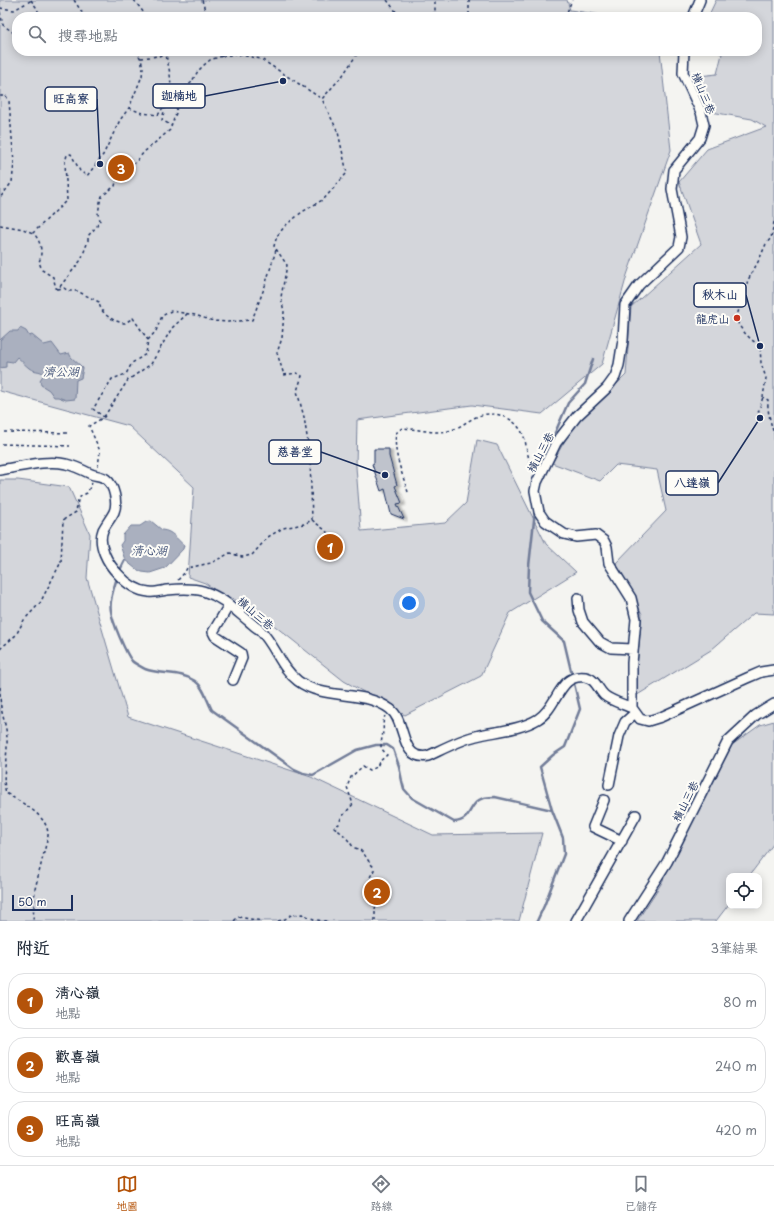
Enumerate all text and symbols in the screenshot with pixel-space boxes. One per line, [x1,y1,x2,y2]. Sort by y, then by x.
search box [12,12,762,56]
icon: search [26,23,48,45]
text: 搜尋地點 [58,23,118,46]
street label: 橫山三巷 [688,69,720,117]
callout: 迦楠地 [153,84,205,108]
text: 迦楠地 [161,86,197,104]
callout: 旺高寮 [45,87,97,111]
text: 旺高寮 [53,89,89,107]
pin: 3 [108,153,134,183]
callout: 秋木山 [694,283,746,307]
text: 秋木山 [702,285,738,303]
place label: 龍虎山 [696,310,729,327]
marker: 龍虎山 [732,313,742,323]
water label: 濟公湖 [43,362,80,380]
street label: 橫山三巷 [522,429,558,475]
callout: 慈善堂 [269,440,321,464]
text: 慈善堂 [277,442,313,460]
callout: 八達嶺 [666,471,718,495]
text: 八達嶺 [674,473,710,491]
pin: 1 [317,532,343,562]
water label: 清心湖 [131,541,168,559]
street label: 橫山三巷 [234,592,278,634]
your location [399,593,419,613]
street label: 橫山三巷 [667,778,703,824]
map controls [726,873,762,909]
button: locate [726,873,762,909]
pin: 2 [364,877,390,907]
scale bar [12,893,73,912]
text: 50 m [18,893,47,910]
text: 附近 [16,934,50,960]
text: 3筆結果 [710,938,758,957]
text: 清心嶺 [55,980,100,1003]
text: 1 [27,992,33,1011]
text: 80 m [723,992,757,1011]
text: 地點 [55,1003,81,1022]
text: 歡喜嶺 [55,1044,100,1067]
text: 2 [25,1056,35,1075]
text: 240 m [715,1056,757,1075]
text: 地點 [55,1067,81,1086]
text: 旺高嶺 [55,1108,100,1131]
text: 3 [26,1120,34,1139]
text: 420 m [715,1120,757,1139]
text: 地點 [55,1131,81,1150]
tab: 地圖 [116,1173,138,1214]
tab: 路線 [370,1173,392,1214]
tab: 已儲存 [625,1173,658,1214]

